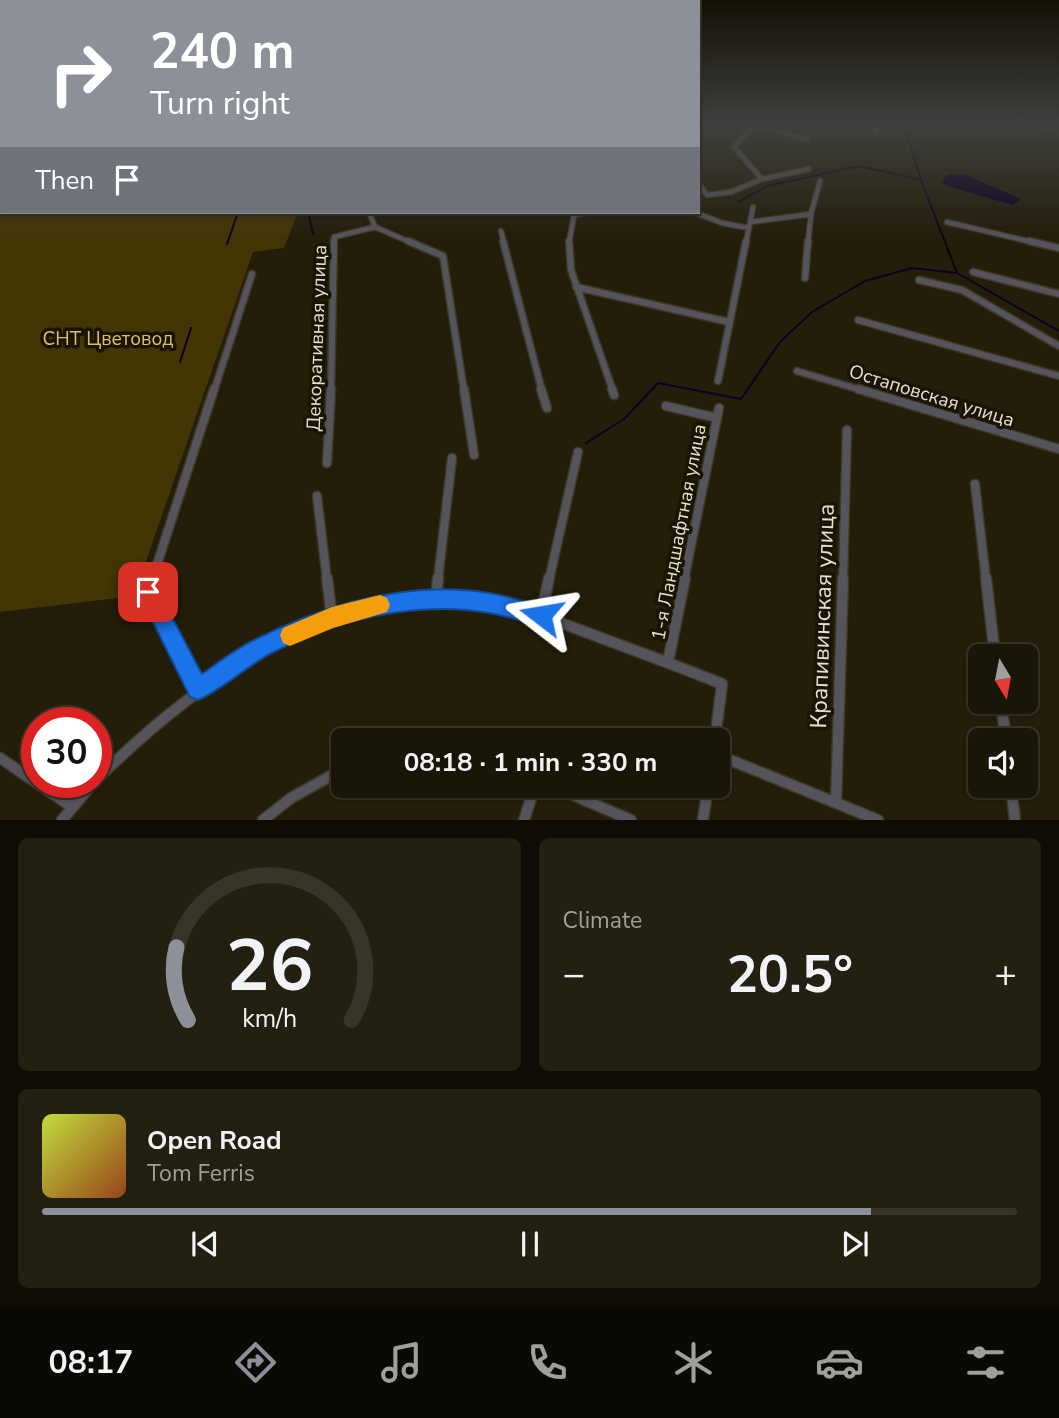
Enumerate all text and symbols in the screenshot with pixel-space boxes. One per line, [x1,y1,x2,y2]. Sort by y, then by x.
text: 240 m [150,18,294,85]
icon: right [35,28,126,119]
text: Turn right [150,82,290,125]
icon: arrive [108,161,146,199]
text: Then [35,163,94,198]
street label: Декоративная улица [301,244,333,432]
park label: СНТ Цветовод [43,326,173,352]
street label: Остаповская улица [846,358,1018,434]
street label: 1-я Ландшафтная улица [645,422,713,643]
street label: Крапивинская улица [803,503,842,729]
pin [118,562,178,622]
icon: arrive [129,573,167,611]
position arrow [504,578,578,652]
north arrow [968,644,1038,714]
map controls [968,644,1038,798]
speed limit sign: 30 [21,707,112,798]
button: sound [968,728,1038,798]
text: 08:18 · 1 min · 330 m [404,745,657,780]
text: Climate [563,905,642,936]
text: 26 [226,917,313,1017]
text: 20.5° [727,939,853,1010]
text: − [563,949,585,1000]
text: + [994,949,1017,1000]
text: km/h [242,1002,297,1036]
text: Open Road [147,1123,282,1158]
text: Tom Ferris [147,1158,255,1189]
icon: previous [186,1225,224,1263]
icon: pause [511,1225,549,1263]
icon: next [836,1225,874,1263]
icon: directions [231,1338,280,1387]
icon: music [377,1338,426,1387]
icon: phone [523,1338,572,1387]
icon: climate [669,1338,718,1387]
icon: car [815,1338,864,1387]
icon: filters [961,1338,1010,1387]
text: 08:17 [49,1341,133,1384]

